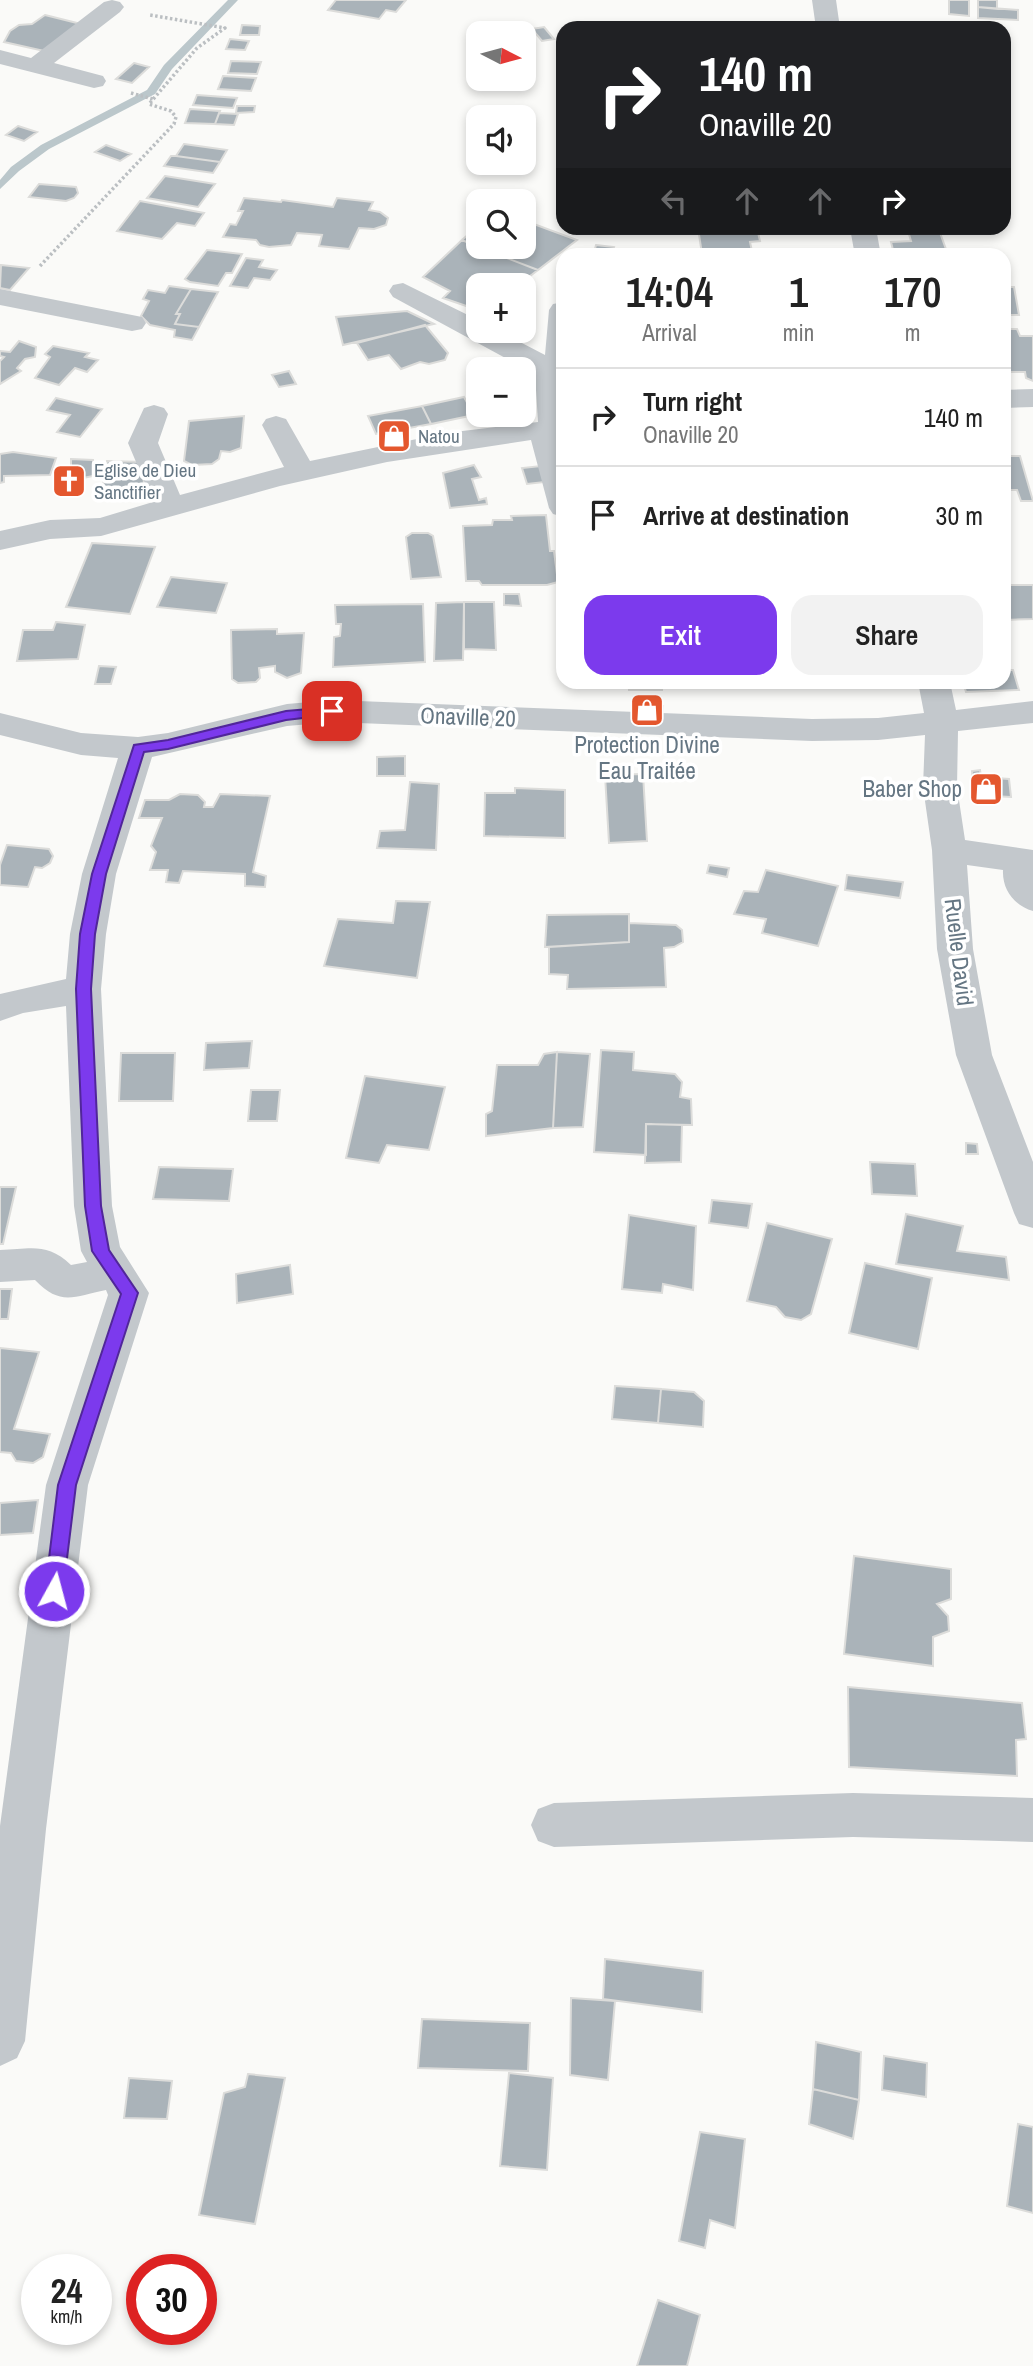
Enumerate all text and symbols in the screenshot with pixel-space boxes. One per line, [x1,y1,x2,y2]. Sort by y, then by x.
north arrow [466,21,536,91]
map controls [466,21,536,427]
text: 140 m [699,40,813,106]
icon: right [584,49,675,140]
text: Onaville 20 [699,103,832,146]
button: sound [466,105,536,175]
icon: left [655,182,693,220]
icon: ahead [728,182,766,220]
icon: ahead [801,182,839,220]
icon: right [874,182,912,220]
button: search [466,189,536,259]
text: 14:04 [626,264,713,320]
text: 1 [789,264,808,320]
text: 170 [884,264,941,320]
button: + [466,273,536,343]
text: Arrival [642,317,697,348]
text: min [783,317,814,348]
text: m [905,317,920,348]
button: − [466,357,536,427]
text: Turn right [643,384,742,419]
icon: right [584,398,622,436]
text: 140 m [924,400,983,435]
shop icon: Natou [375,417,413,455]
text: Onaville 20 [643,419,738,450]
place label: Natou [418,423,460,449]
place label: Eglise de Dieu Sanctifier [94,457,196,505]
church icon: Eglise de Dieu Sanctifier [50,462,88,500]
icon: arrive [584,496,622,534]
text: Arrive at destination [643,498,849,533]
text: 30 m [936,498,983,533]
button: Exit [584,595,777,675]
button: Share [791,595,983,675]
pin [302,681,362,741]
shop icon: Protection Divine Eau Traitée [628,691,666,729]
icon: arrive [313,692,351,730]
street label: Onaville 20 [420,699,516,734]
place label: Protection Divine Eau Traitée [574,729,720,786]
shop icon: Baber Shop [967,770,1005,808]
place label: Baber Shop [862,773,962,804]
street label: Ruelle David [938,896,981,1007]
position arrow [17,1554,91,1628]
speed limit sign: 30 [126,2254,217,2345]
text: 24 [51,2267,82,2314]
text: km/h [51,2304,83,2329]

